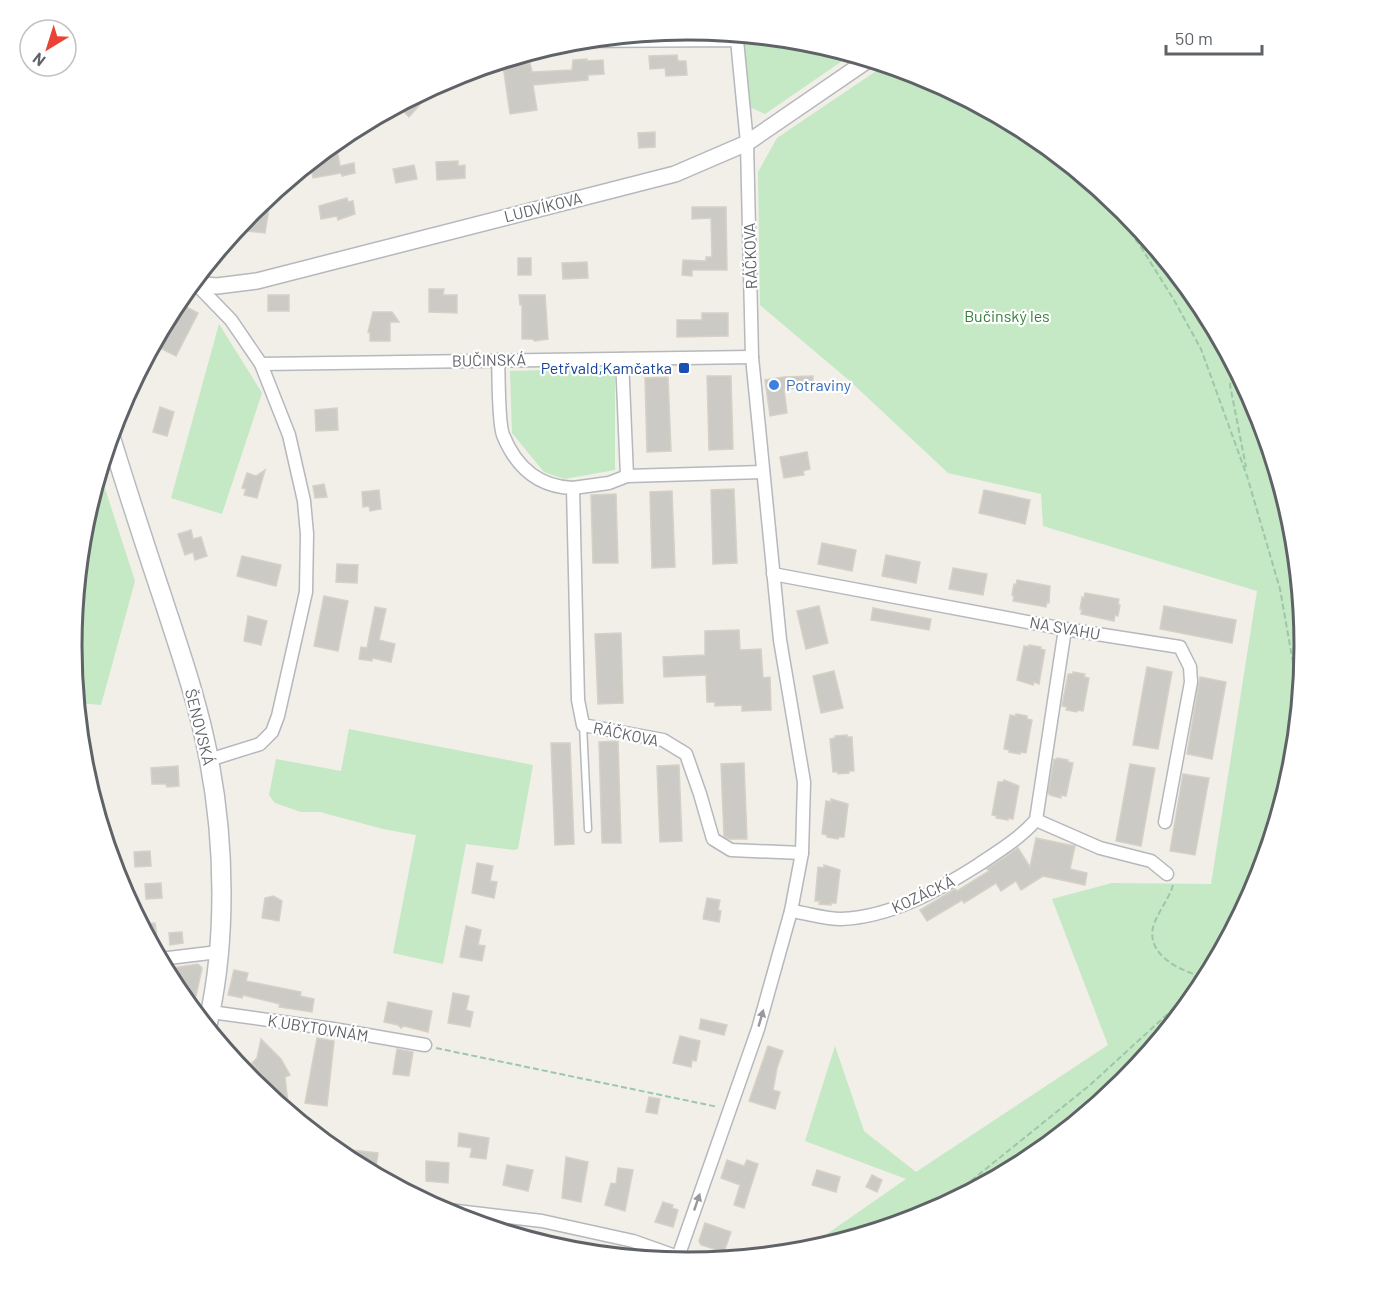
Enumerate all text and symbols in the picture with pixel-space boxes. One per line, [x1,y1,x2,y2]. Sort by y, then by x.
north arrow [18,18,78,78]
scale bar [1166,18,1262,56]
text: 50 m [1175,27,1213,49]
text: N [28,49,48,71]
street label: LUDVÍKOVA [502,188,584,225]
street label: RÁČKOVA [739,222,760,290]
park label: Bučinský les [964,306,1050,325]
street label: BUČINSKÁ [452,349,526,370]
place label: Petřvald,Kamčatka [541,358,672,377]
marker: Petřvald,Kamčatka [677,361,691,375]
place label: Potraviny [786,375,852,394]
marker: Potraviny [767,378,781,392]
street label: NA SVAHU [1028,612,1102,643]
street label: ŠENOVSKÁ [182,687,219,767]
street label: RÁČKOVA [592,717,661,750]
street label: KOZÁCKÁ [888,871,958,916]
one-way arrow [757,1008,766,1026]
street label: K UBYTOVNÁM [266,1010,370,1045]
one-way arrow [693,1193,703,1211]

